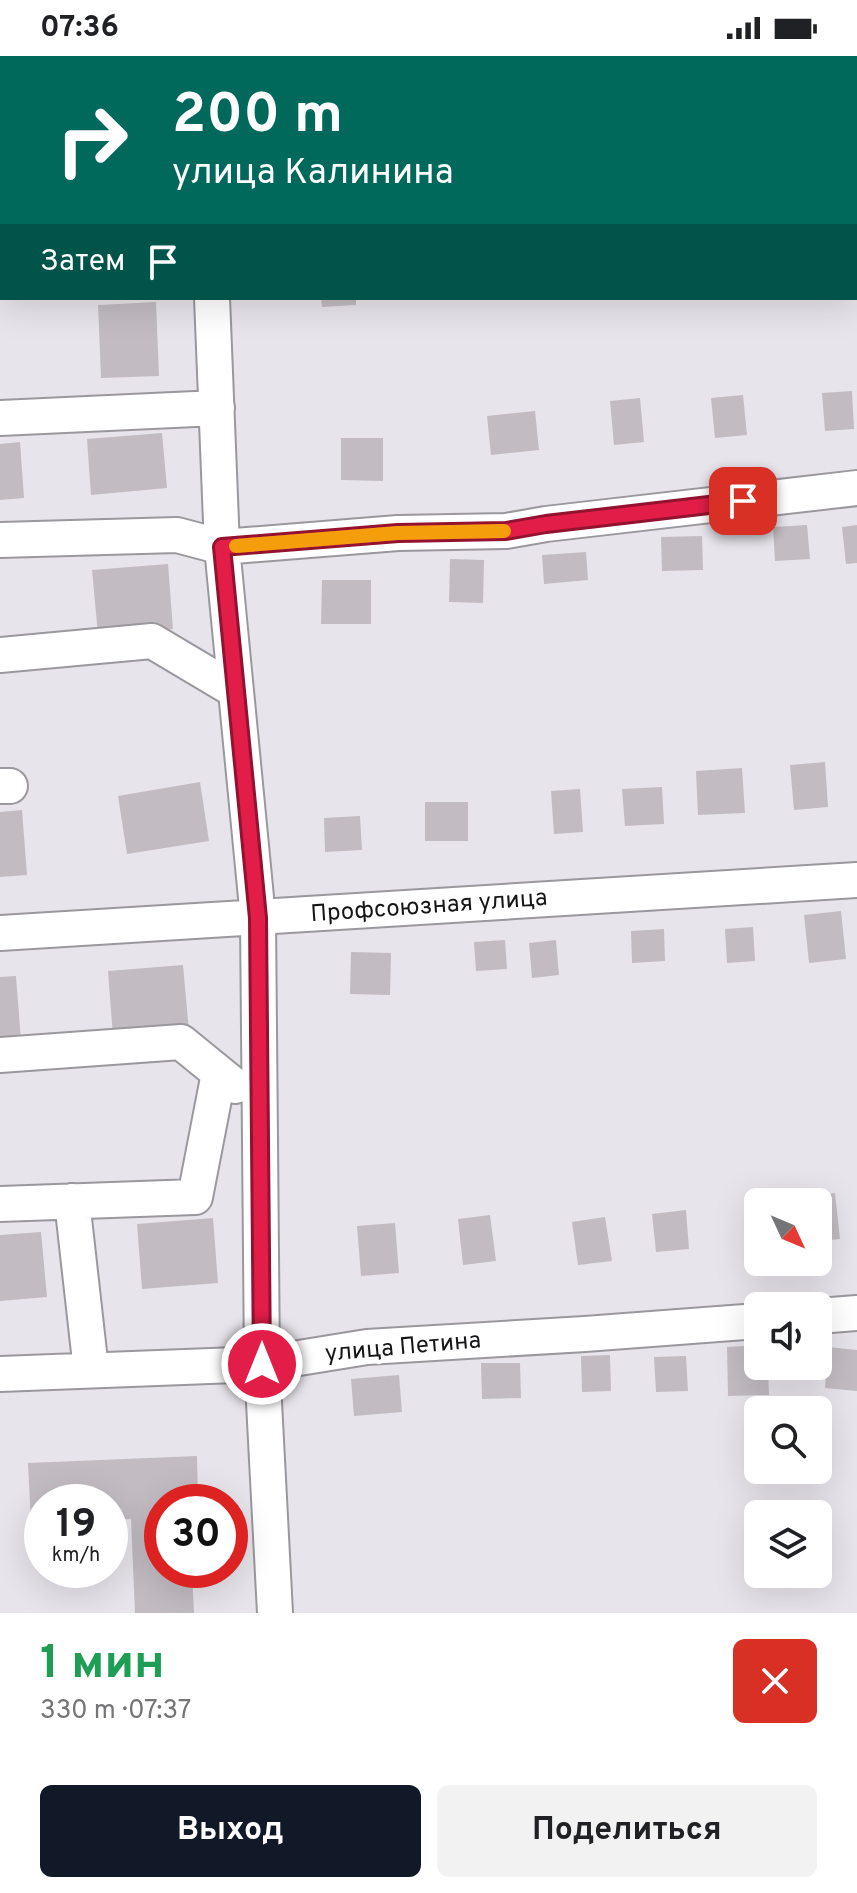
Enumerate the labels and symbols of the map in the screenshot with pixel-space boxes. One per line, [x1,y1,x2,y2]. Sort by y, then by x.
pin [709,467,777,535]
street label: Профсоюзная улица [310,884,548,930]
north arrow [744,1188,832,1276]
position arrow [220,1322,304,1406]
street label: улица Петина [324,1326,482,1370]
speed limit sign: 30 [144,1484,248,1588]

